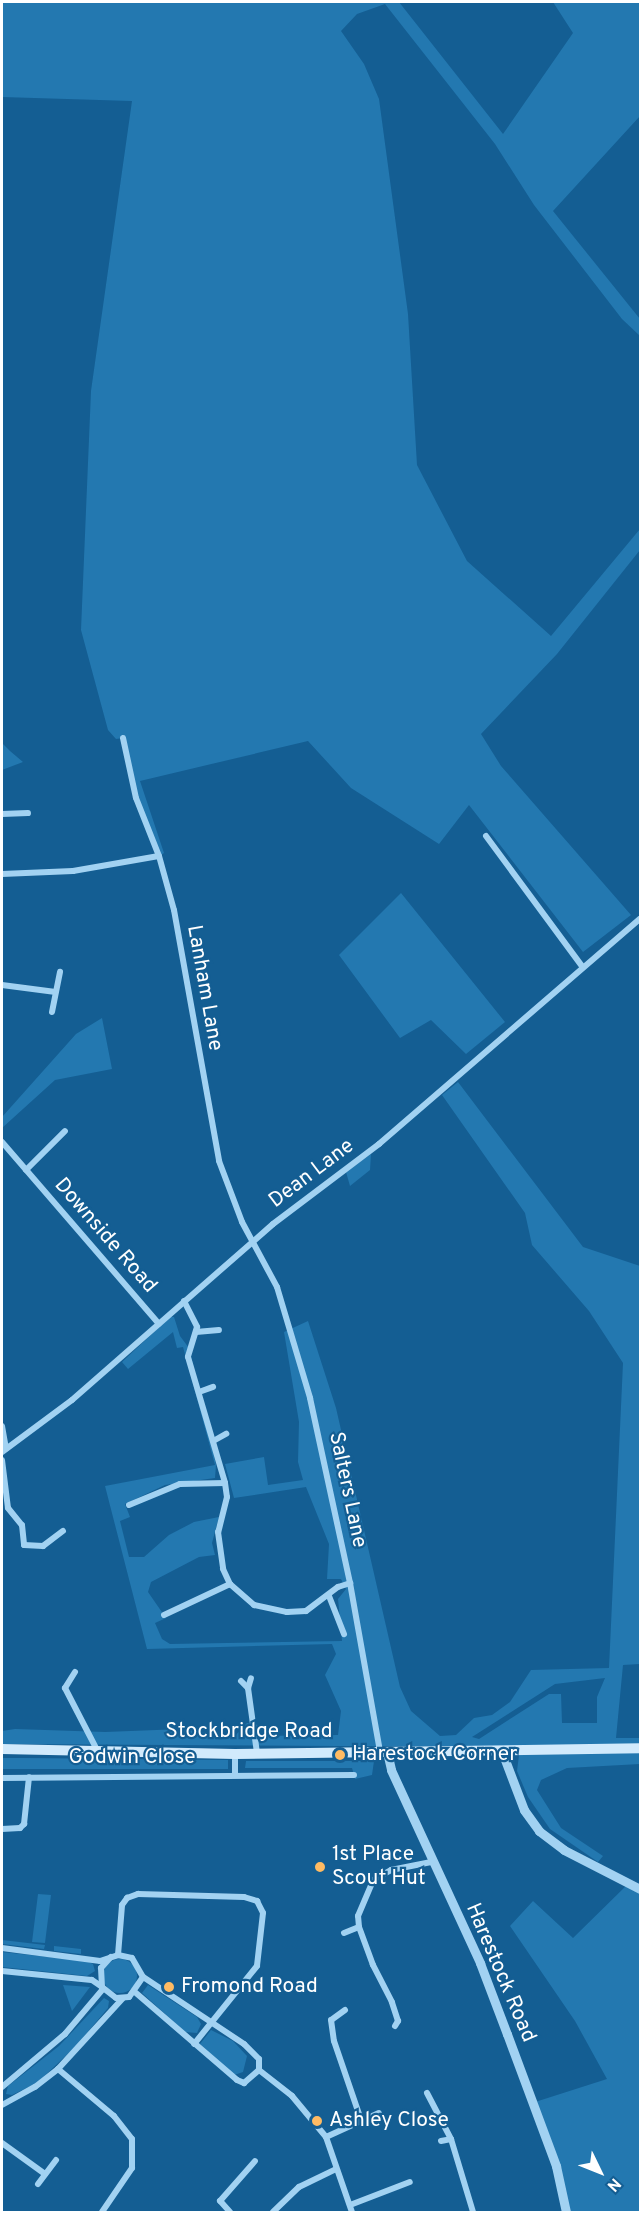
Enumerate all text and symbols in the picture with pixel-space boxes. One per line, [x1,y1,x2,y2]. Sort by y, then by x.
street label: Lanham Lane [181,923,227,1053]
street label: Dean Lane [265,1134,359,1214]
street label: Downside Road [48,1173,162,1299]
street label: Salters Lane [322,1430,372,1550]
street label: Stockbridge Road [165,1719,333,1745]
place label: Harestock Corner [352,1742,517,1768]
street label: Godwin Close [69,1745,195,1771]
marker: Harestock Corner [333,1748,347,1762]
place label: 1st Place Scout Hut [332,1842,426,1892]
marker: 1st Place Scout Hut [313,1860,327,1874]
street label: Harestock Road [459,1900,541,2046]
place label: Fromond Road [181,1974,318,2000]
marker: Fromond Road [162,1980,176,1994]
place label: Ashley Close [329,2108,449,2134]
marker: Ashley Close [310,2114,324,2128]
north arrow [570,2142,630,2202]
text: N [602,2173,624,2195]

